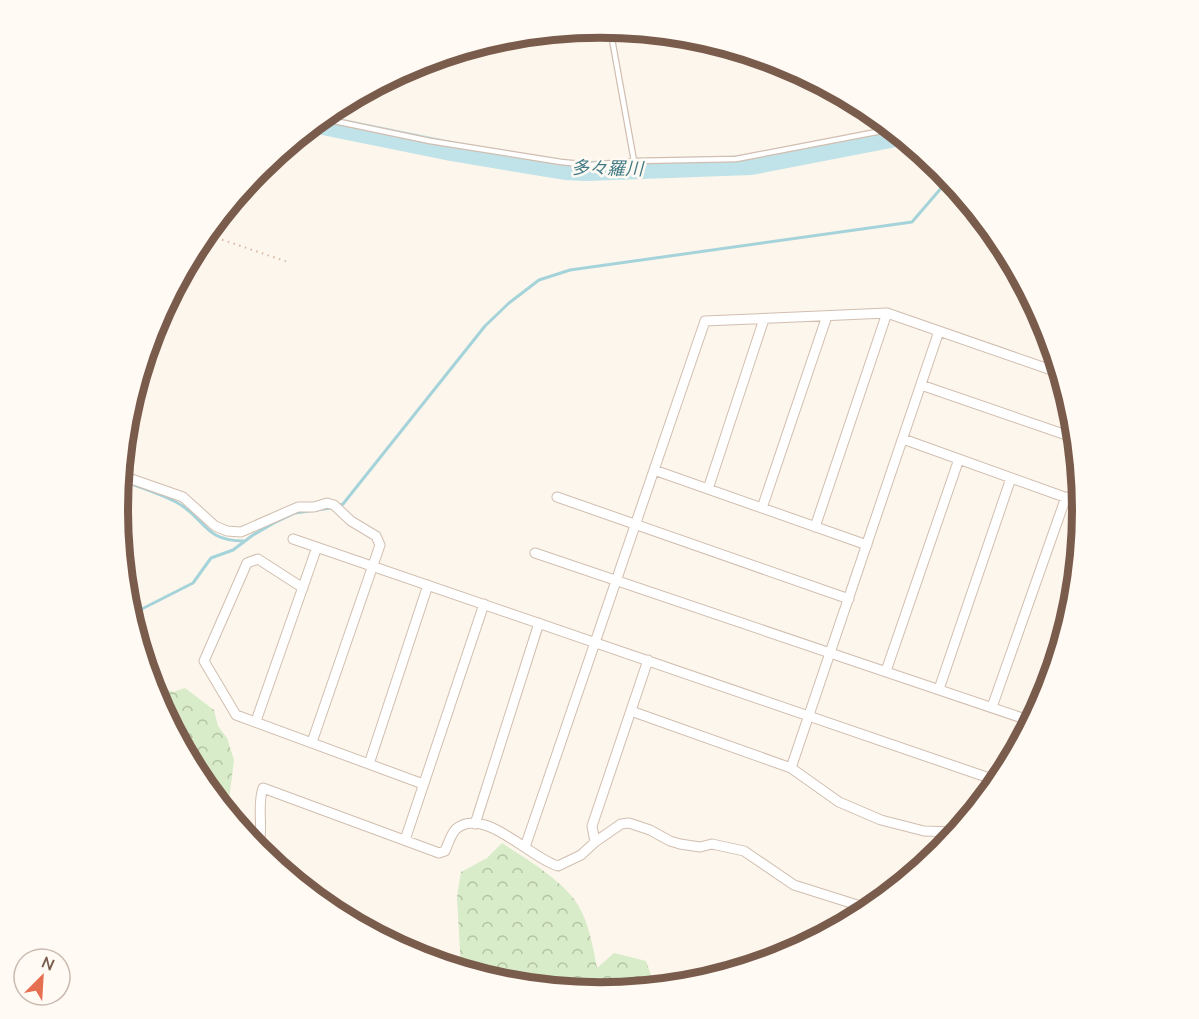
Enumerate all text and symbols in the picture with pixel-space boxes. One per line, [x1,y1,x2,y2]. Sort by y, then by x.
water label: 多々羅川 [571,156,645,180]
north arrow [12,947,72,1007]
text: N [39,952,58,975]

